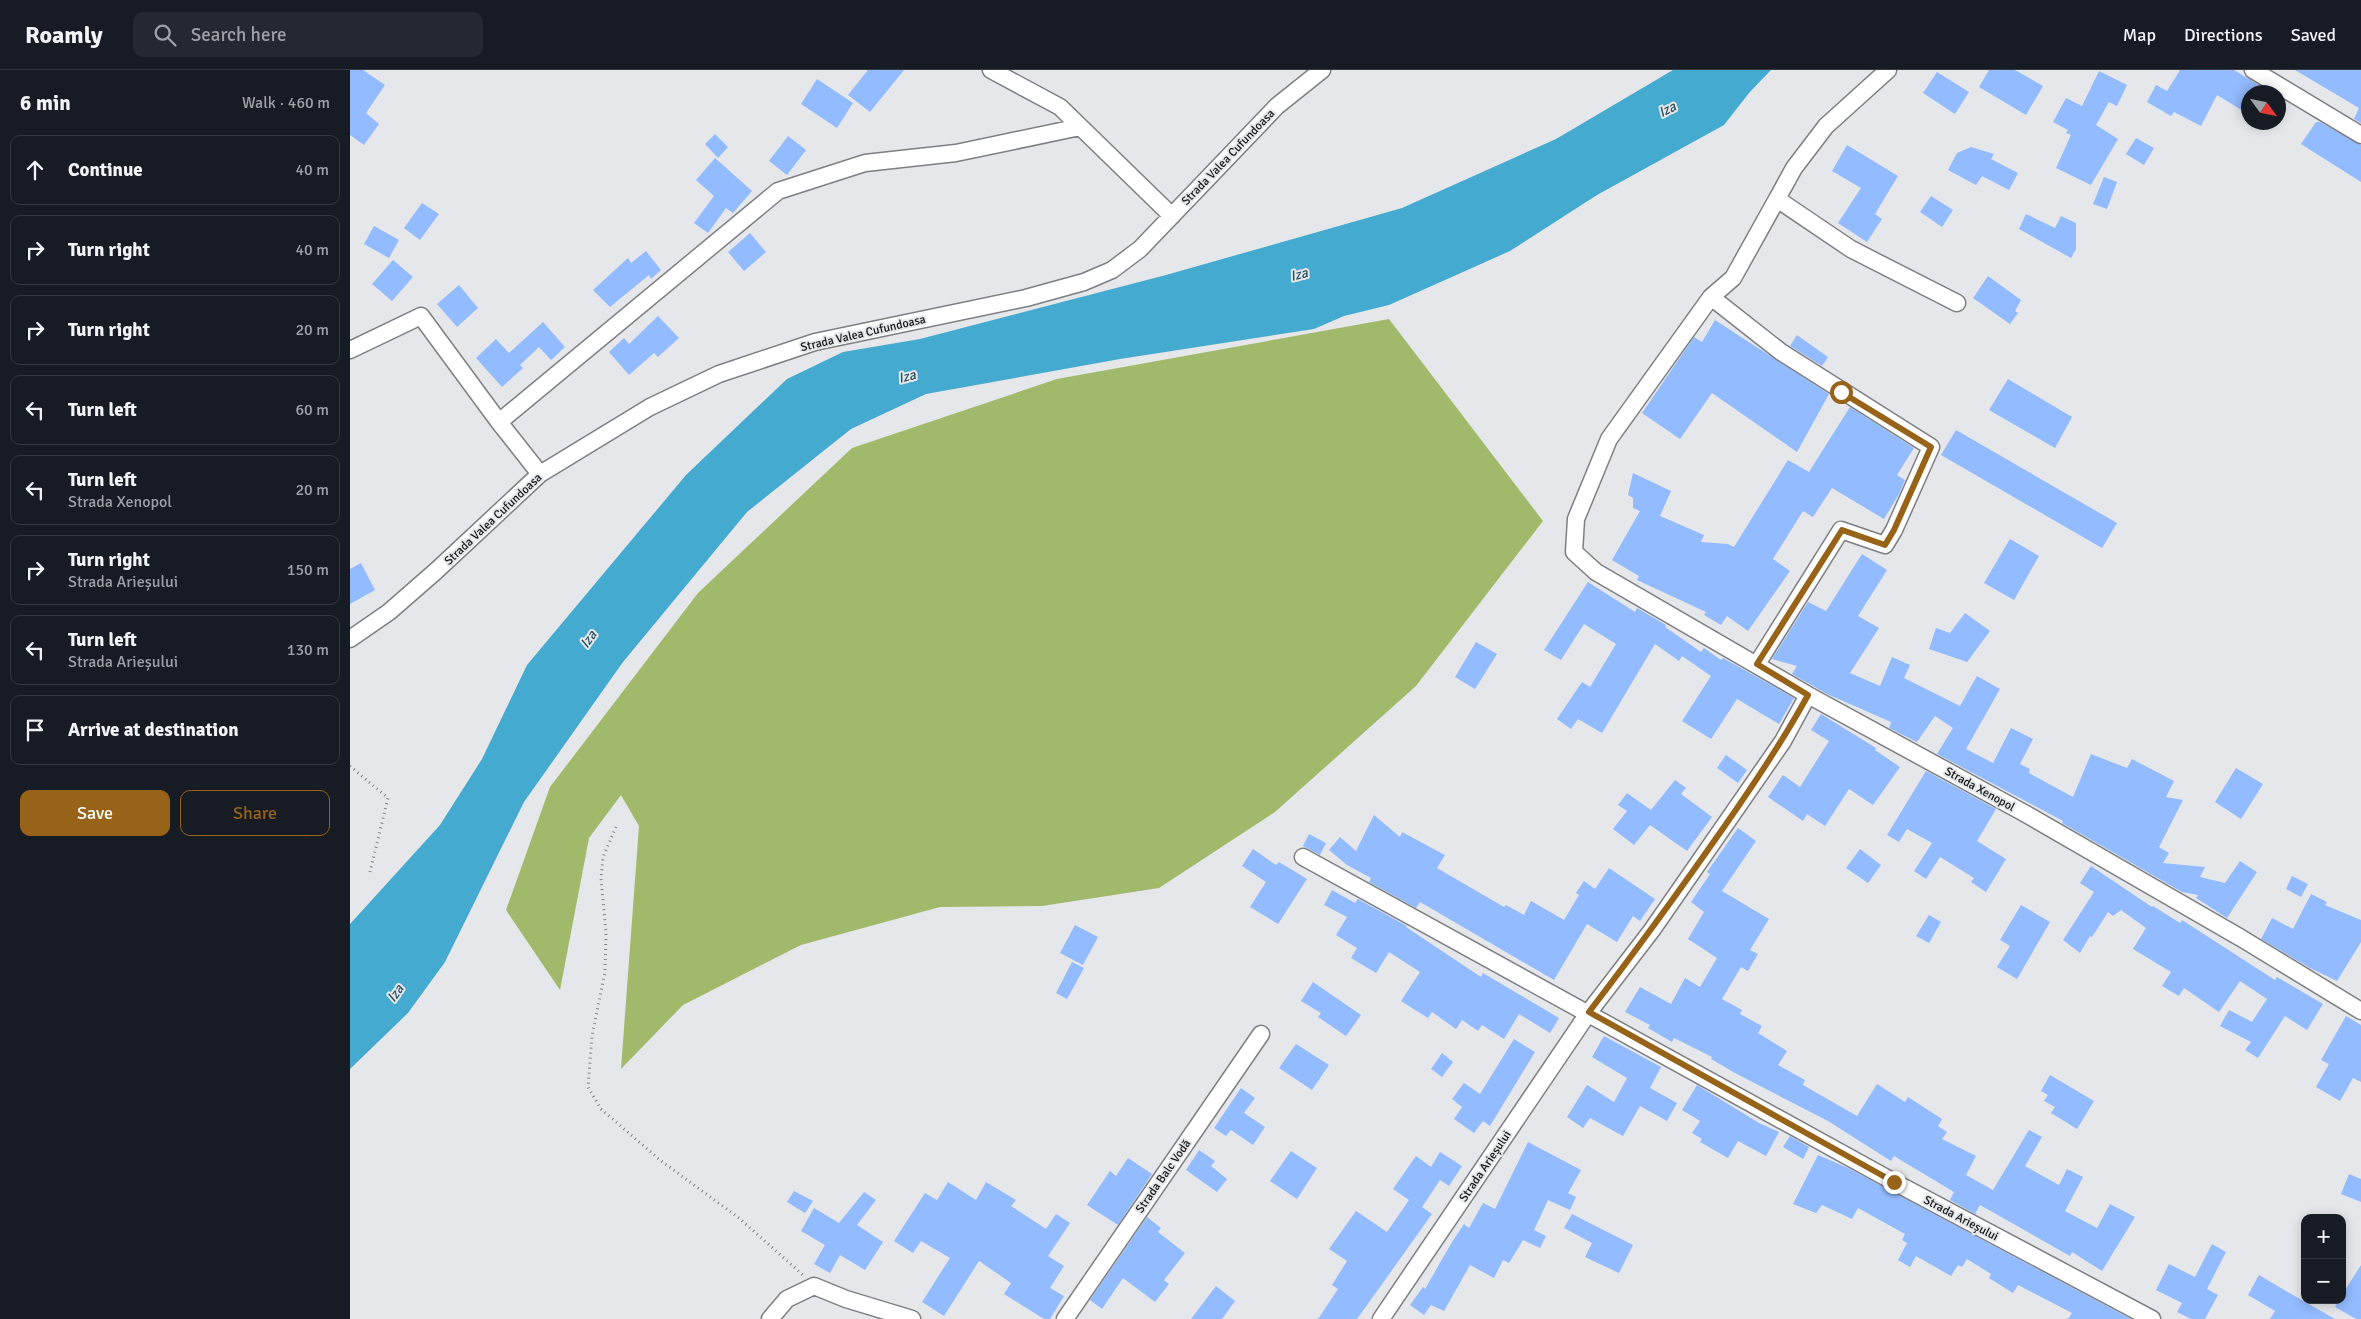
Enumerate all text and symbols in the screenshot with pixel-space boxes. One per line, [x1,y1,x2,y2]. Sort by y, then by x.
search box [133,12,483,57]
text: Roamly [25,20,103,50]
icon: search [151,21,179,49]
text: Search here [191,23,287,47]
text: Map [2123,24,2156,46]
text: Directions [2184,24,2263,46]
text: Saved [2291,24,2336,46]
north arrow [2241,85,2286,130]
text: 6 min [20,90,71,116]
text: Walk · 460 m [242,93,330,113]
water label: Iza [1656,97,1680,121]
street label: Strada Valea Cufundoasa [1179,106,1278,209]
icon: ahead [21,156,49,184]
text: Continue [68,158,143,182]
text: 40 m [295,160,329,180]
icon: right [21,236,49,264]
text: Turn right [68,238,150,262]
text: 40 m [295,240,329,260]
water label: Iza [1288,264,1311,285]
street label: Strada Valea Cufundoasa [799,312,927,355]
icon: right [21,316,49,344]
text: Turn right [68,318,150,342]
text: 20 m [295,320,329,340]
water label: Iza [896,366,919,387]
route start [1830,381,1853,404]
icon: left [21,396,49,424]
text: Turn left [68,398,137,422]
text: 60 m [295,400,329,420]
text: Turn left [68,468,137,492]
street label: Strada Valea Cufundoasa [441,470,545,568]
icon: left [21,476,49,504]
text: 20 m [295,480,329,500]
text: Strada Xenopol [68,492,172,512]
text: Turn right [68,548,150,572]
icon: right [21,556,49,584]
text: 150 m [287,560,329,580]
text: Strada Arieșului [68,572,178,592]
water label: Iza [576,627,601,651]
text: Turn left [68,628,137,652]
icon: left [21,636,49,664]
text: 130 m [287,640,329,660]
text: Strada Arieșului [68,652,178,672]
icon: arrive [21,716,49,744]
text: Arrive at destination [68,718,239,742]
street label: Strada Xenopol [1942,764,2018,815]
button: Save [20,790,170,836]
button: Share [180,790,330,836]
water label: Iza [383,981,408,1005]
street label: Strada Arieșului [1456,1128,1515,1205]
street label: Strada Balc Vodă [1133,1137,1194,1216]
route end [1883,1171,1906,1194]
street label: Strada Arieșului [1921,1192,2001,1244]
map controls [2301,1214,2346,1304]
button: + [2301,1214,2346,1259]
button: − [2301,1259,2346,1304]

